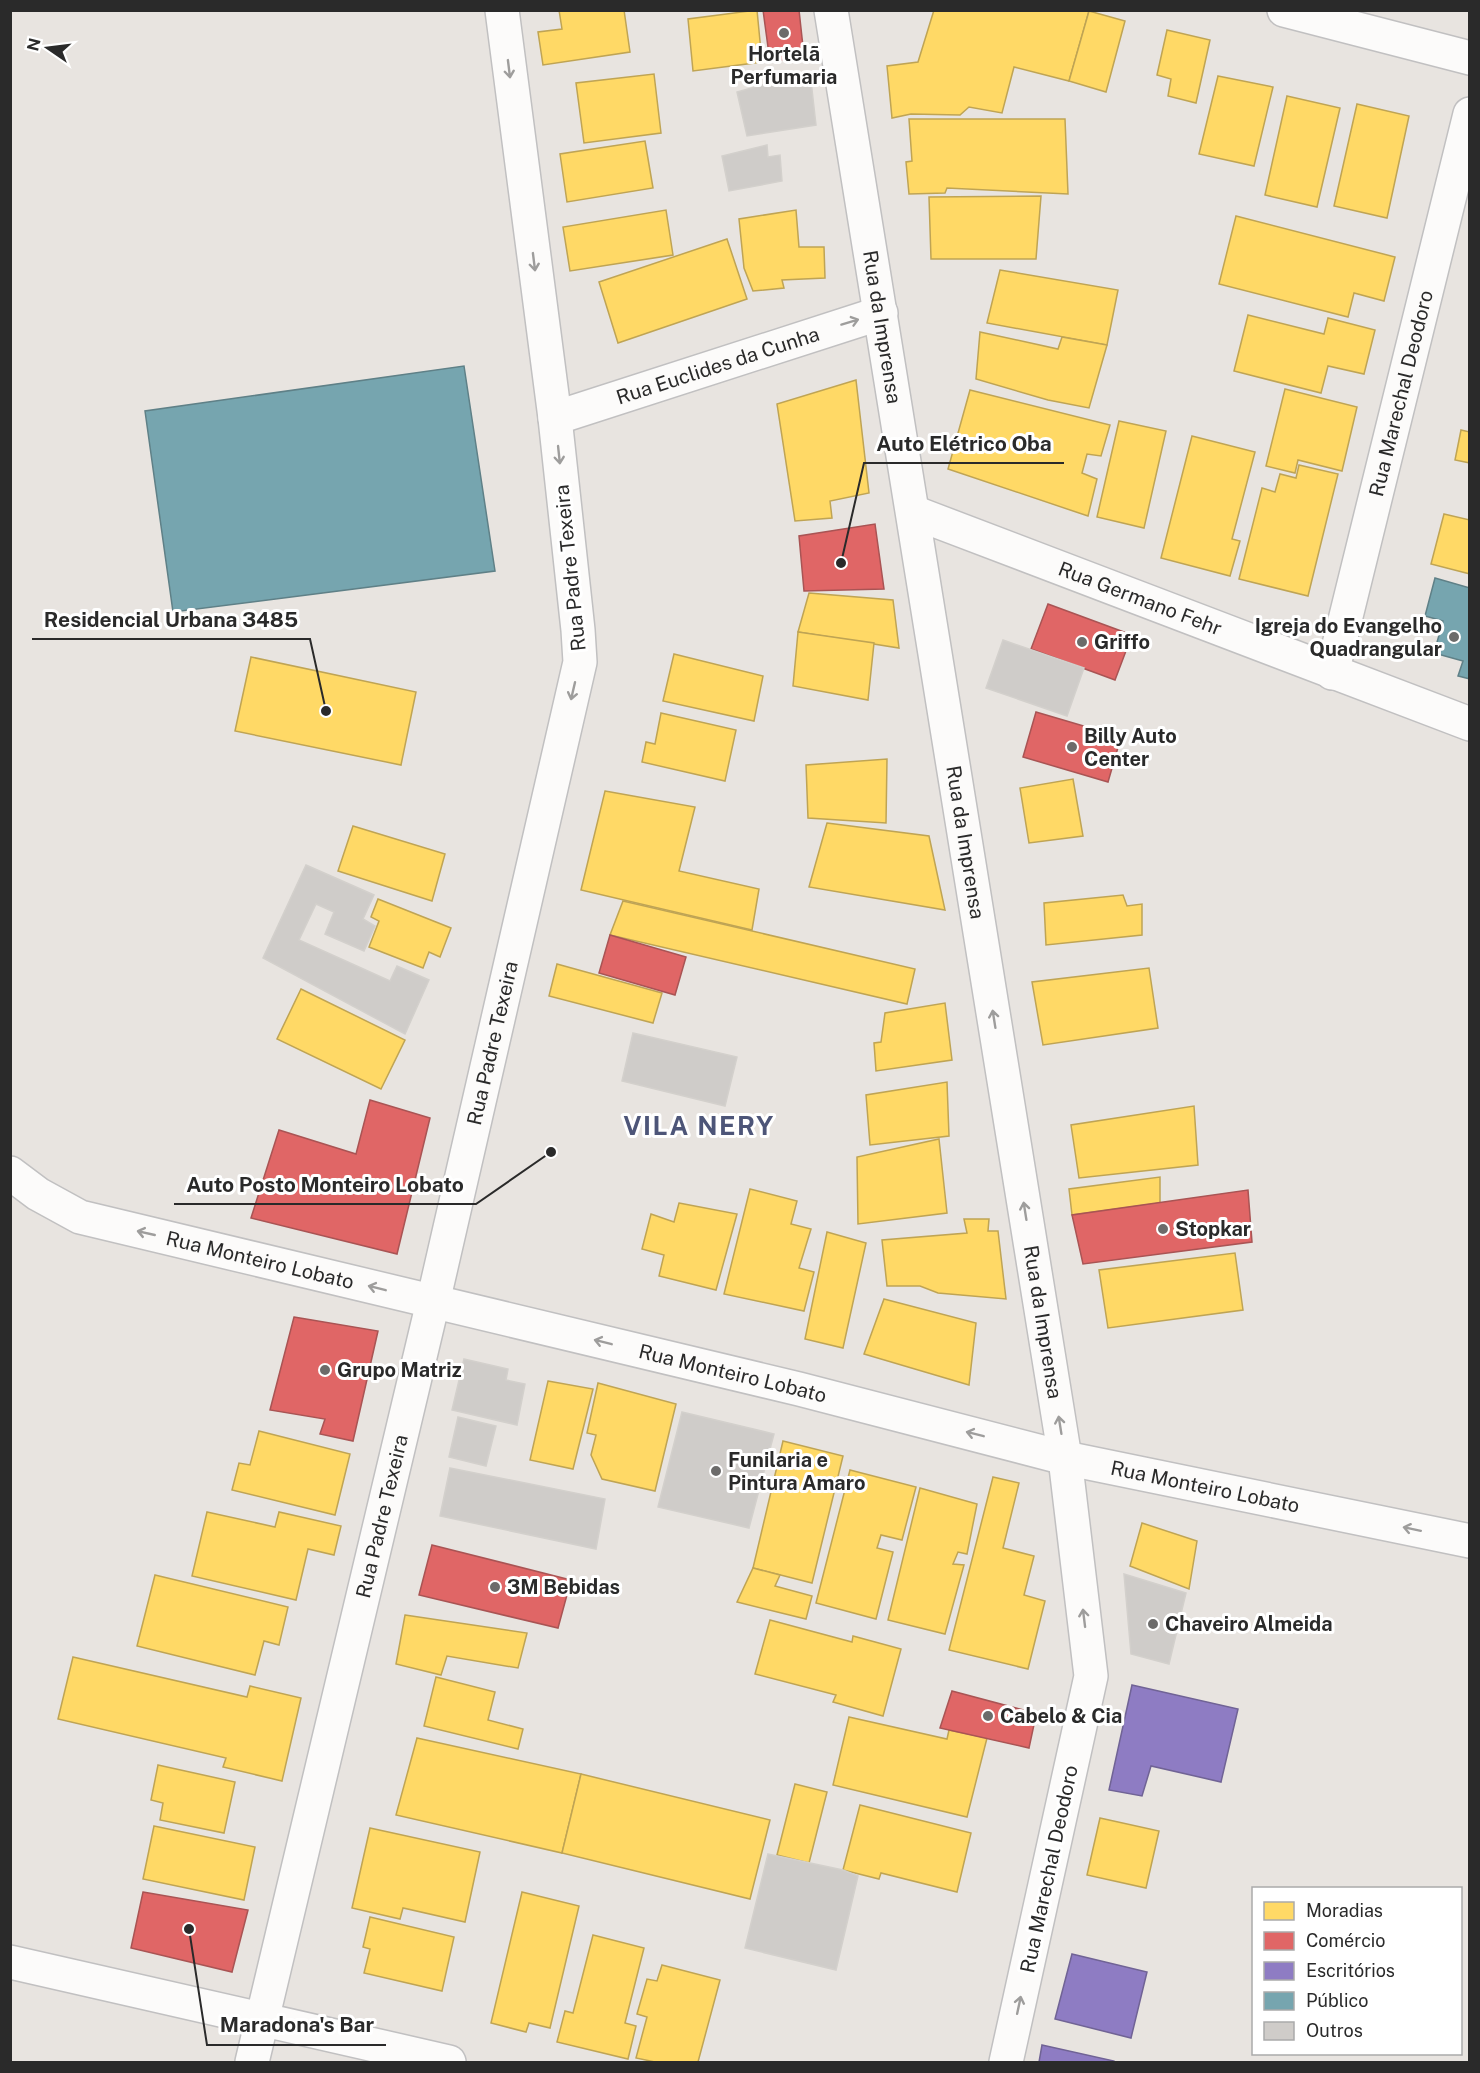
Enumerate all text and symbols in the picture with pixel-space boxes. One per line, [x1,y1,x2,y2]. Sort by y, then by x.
north arrow [18,18,78,78]
marker: Hortelã Perfumaria [777,26,791,40]
text: N [23,36,45,53]
place label: Hortelã Perfumaria [731,42,837,89]
one-way arrow [504,58,515,78]
street label: Rua da Imprensa [858,248,906,405]
one-way arrow [529,251,540,271]
street label: Rua Marechal Deodoro [1364,288,1438,499]
one-way arrow [840,316,859,327]
street label: Rua Euclides da Cunha [613,322,822,409]
callout: Auto Elétrico Oba [864,424,1064,463]
text: Auto Elétrico Oba [876,431,1052,456]
one-way arrow [554,445,565,465]
street label: Rua Padre Texeira [549,484,591,652]
street label: Rua Germano Fehr [1055,556,1225,640]
callout: Residencial Urbana 3485 [32,600,310,639]
text: Residencial Urbana 3485 [44,607,298,632]
place label: Igreja do Evangelho Quadrangular [1255,614,1442,661]
place label: Griffo [1094,630,1150,654]
marker: Igreja do Evangelho Quadrangular [1447,630,1461,644]
marker: Griffo [1075,635,1089,649]
one-way arrow [567,681,579,700]
place label: Billy Auto Center [1084,724,1177,771]
marker: Billy Auto Center [1065,740,1079,754]
street label: Rua da Imprensa [941,764,990,921]
street label: Rua Padre Texeira [462,959,523,1127]
one-way arrow [989,1009,1000,1029]
district label: VILA NERY [623,1110,775,1141]
callout: Auto Posto Monteiro Lobato [174,1165,476,1204]
text: Auto Posto Monteiro Lobato [186,1172,464,1197]
one-way arrow [1020,1202,1031,1222]
place label: Stopkar [1175,1217,1251,1241]
marker: Stopkar [1156,1222,1170,1236]
one-way arrow [137,1226,156,1238]
street label: Rua Monteiro Lobato [164,1226,356,1294]
street label: Rua da Imprensa [1019,1243,1067,1400]
one-way arrow [367,1281,386,1293]
one-way arrow [594,1335,613,1347]
street label: Rua Monteiro Lobato [636,1339,829,1408]
place label: Grupo Matriz [337,1358,462,1382]
marker: Grupo Matriz [318,1363,332,1377]
one-way arrow [1054,1415,1065,1435]
one-way arrow [966,1428,985,1440]
street label: Rua Padre Texeira [351,1432,413,1600]
place label: Funilaria e Pintura Amaro [728,1448,865,1495]
street label: Rua Monteiro Lobato [1108,1456,1302,1518]
marker: Funilaria e Pintura Amaro [709,1464,723,1478]
one-way arrow [1403,1523,1422,1534]
place label: 3M Bebidas [507,1575,620,1599]
marker: 3M Bebidas [488,1580,502,1594]
one-way arrow [1079,1609,1090,1628]
place label: Chaveiro Almeida [1165,1612,1333,1636]
marker: Chaveiro Almeida [1146,1617,1160,1631]
place label: Cabelo & Cia [1000,1704,1122,1728]
marker: Cabelo & Cia [981,1709,995,1723]
street label: Rua Marechal Deodoro [1015,1763,1083,1975]
legend [1252,1887,1462,2055]
text: Moradias [1306,1900,1383,1921]
text: Comércio [1306,1930,1386,1951]
text: Escritórios [1306,1960,1395,1981]
text: Público [1306,1990,1368,2011]
one-way arrow [1013,1996,1025,2015]
callout: Maradona's Bar [207,2006,386,2045]
text: Maradona's Bar [220,2012,374,2037]
text: Outros [1306,2020,1363,2041]

